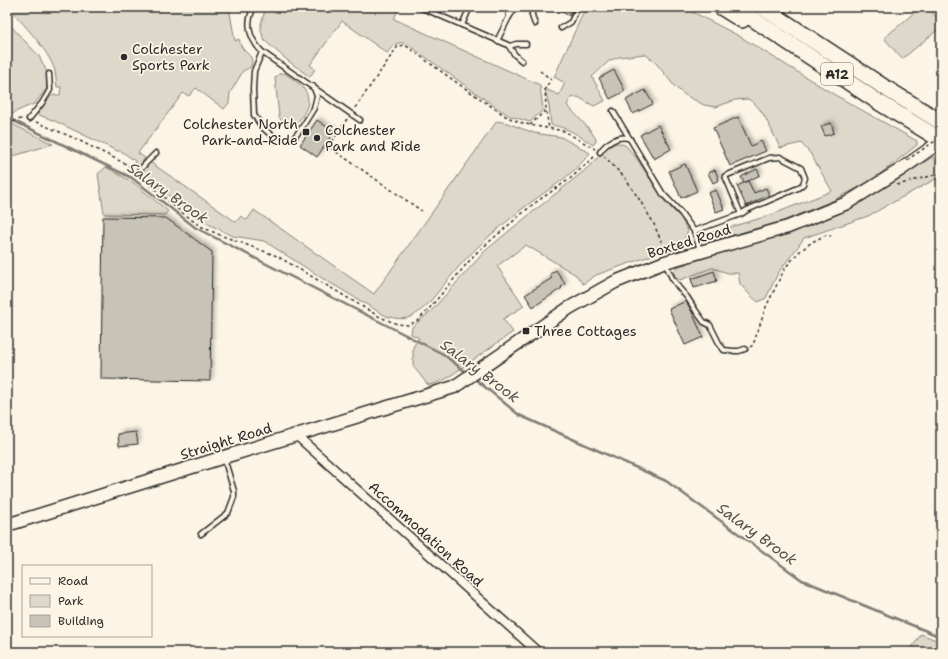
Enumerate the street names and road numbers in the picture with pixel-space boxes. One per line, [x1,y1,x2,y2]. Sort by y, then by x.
road number: A12 [821,63,853,85]
street label: Boxted Road [645,220,733,262]
street label: Straight Road [178,418,274,463]
street label: Accommodation Road [365,478,487,591]

